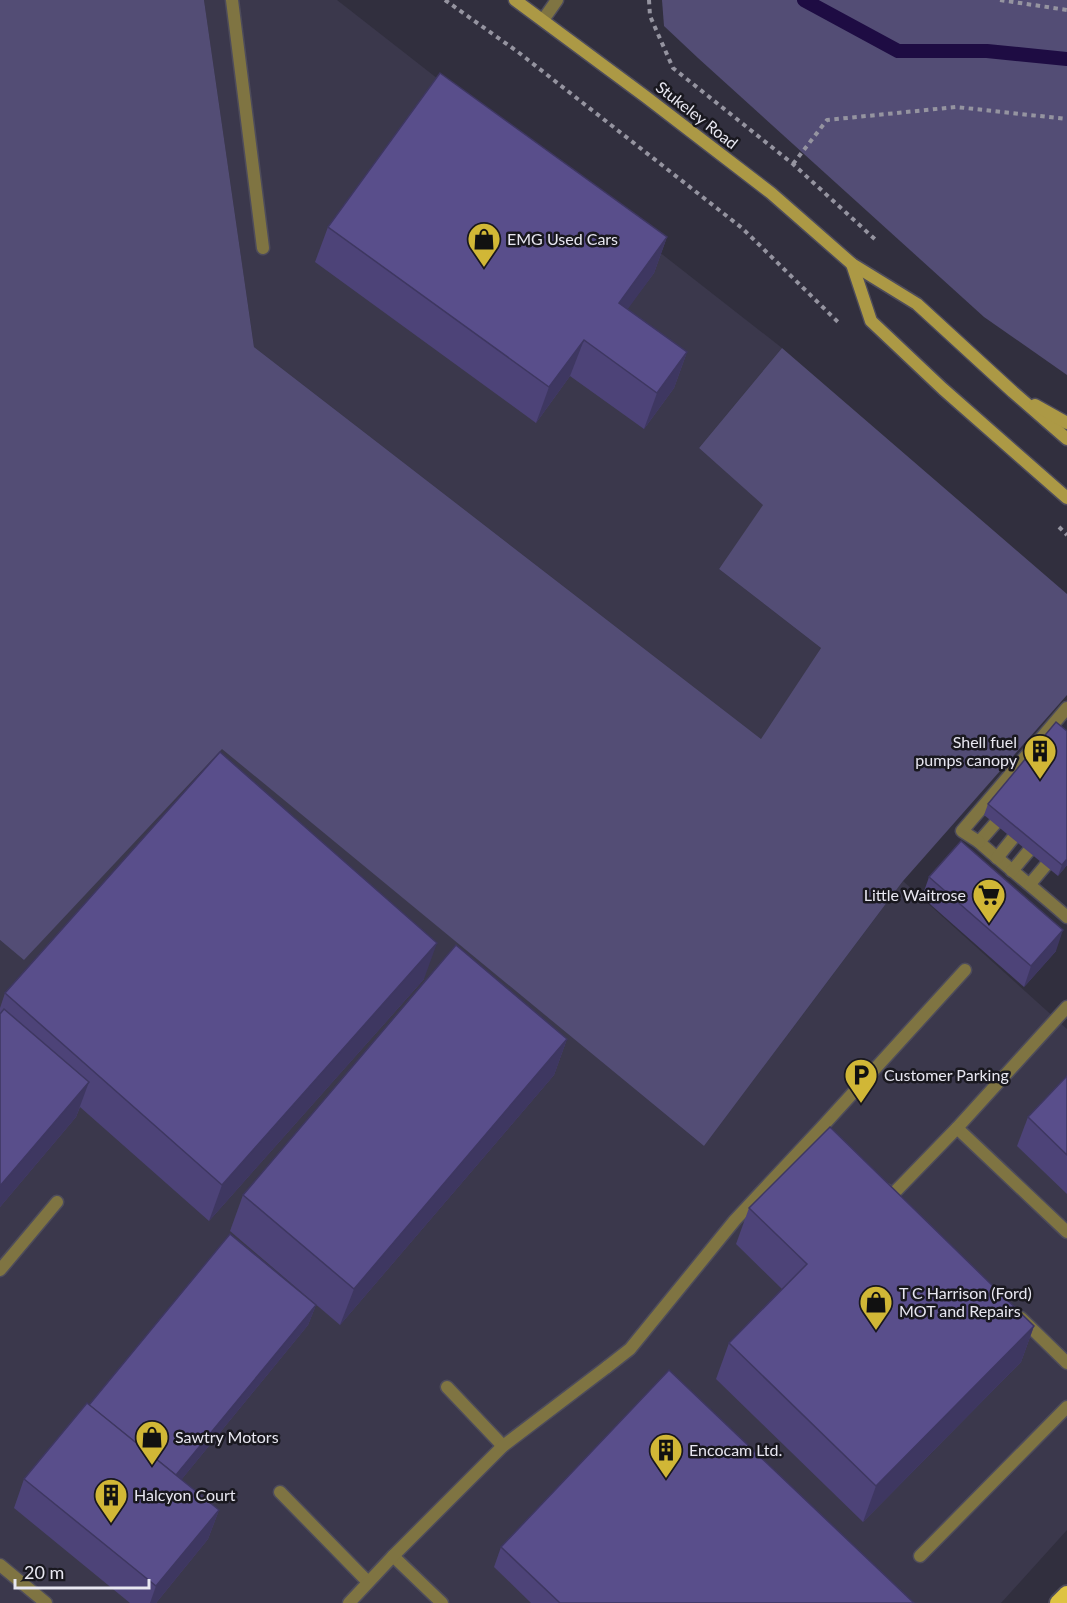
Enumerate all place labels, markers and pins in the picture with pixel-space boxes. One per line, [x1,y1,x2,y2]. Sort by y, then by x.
shop icon: EMG Used Cars [466,221,502,268]
place label: EMG Used Cars [507,229,618,248]
place label: Shell fuel pumps canopy [915,732,1018,769]
building icon: Shell fuel pumps canopy [1022,733,1058,780]
supermarket icon: Little Waitrose [971,877,1007,924]
place label: Little Waitrose [864,885,966,904]
parking icon: Customer Parking [843,1057,879,1104]
place label: Customer Parking [884,1065,1009,1084]
place label: T C Harrison (Ford) MOT and Repairs [899,1283,1032,1320]
shop icon: T C Harrison (Ford) MOT and Repairs [858,1284,894,1331]
shop icon: Sawtry Motors [134,1419,170,1466]
place label: Sawtry Motors [175,1427,279,1446]
building icon: Encocam Ltd. [648,1432,684,1479]
place label: Encocam Ltd. [689,1440,782,1459]
building icon: Halcyon Court [93,1477,129,1524]
place label: Halcyon Court [134,1485,236,1504]

